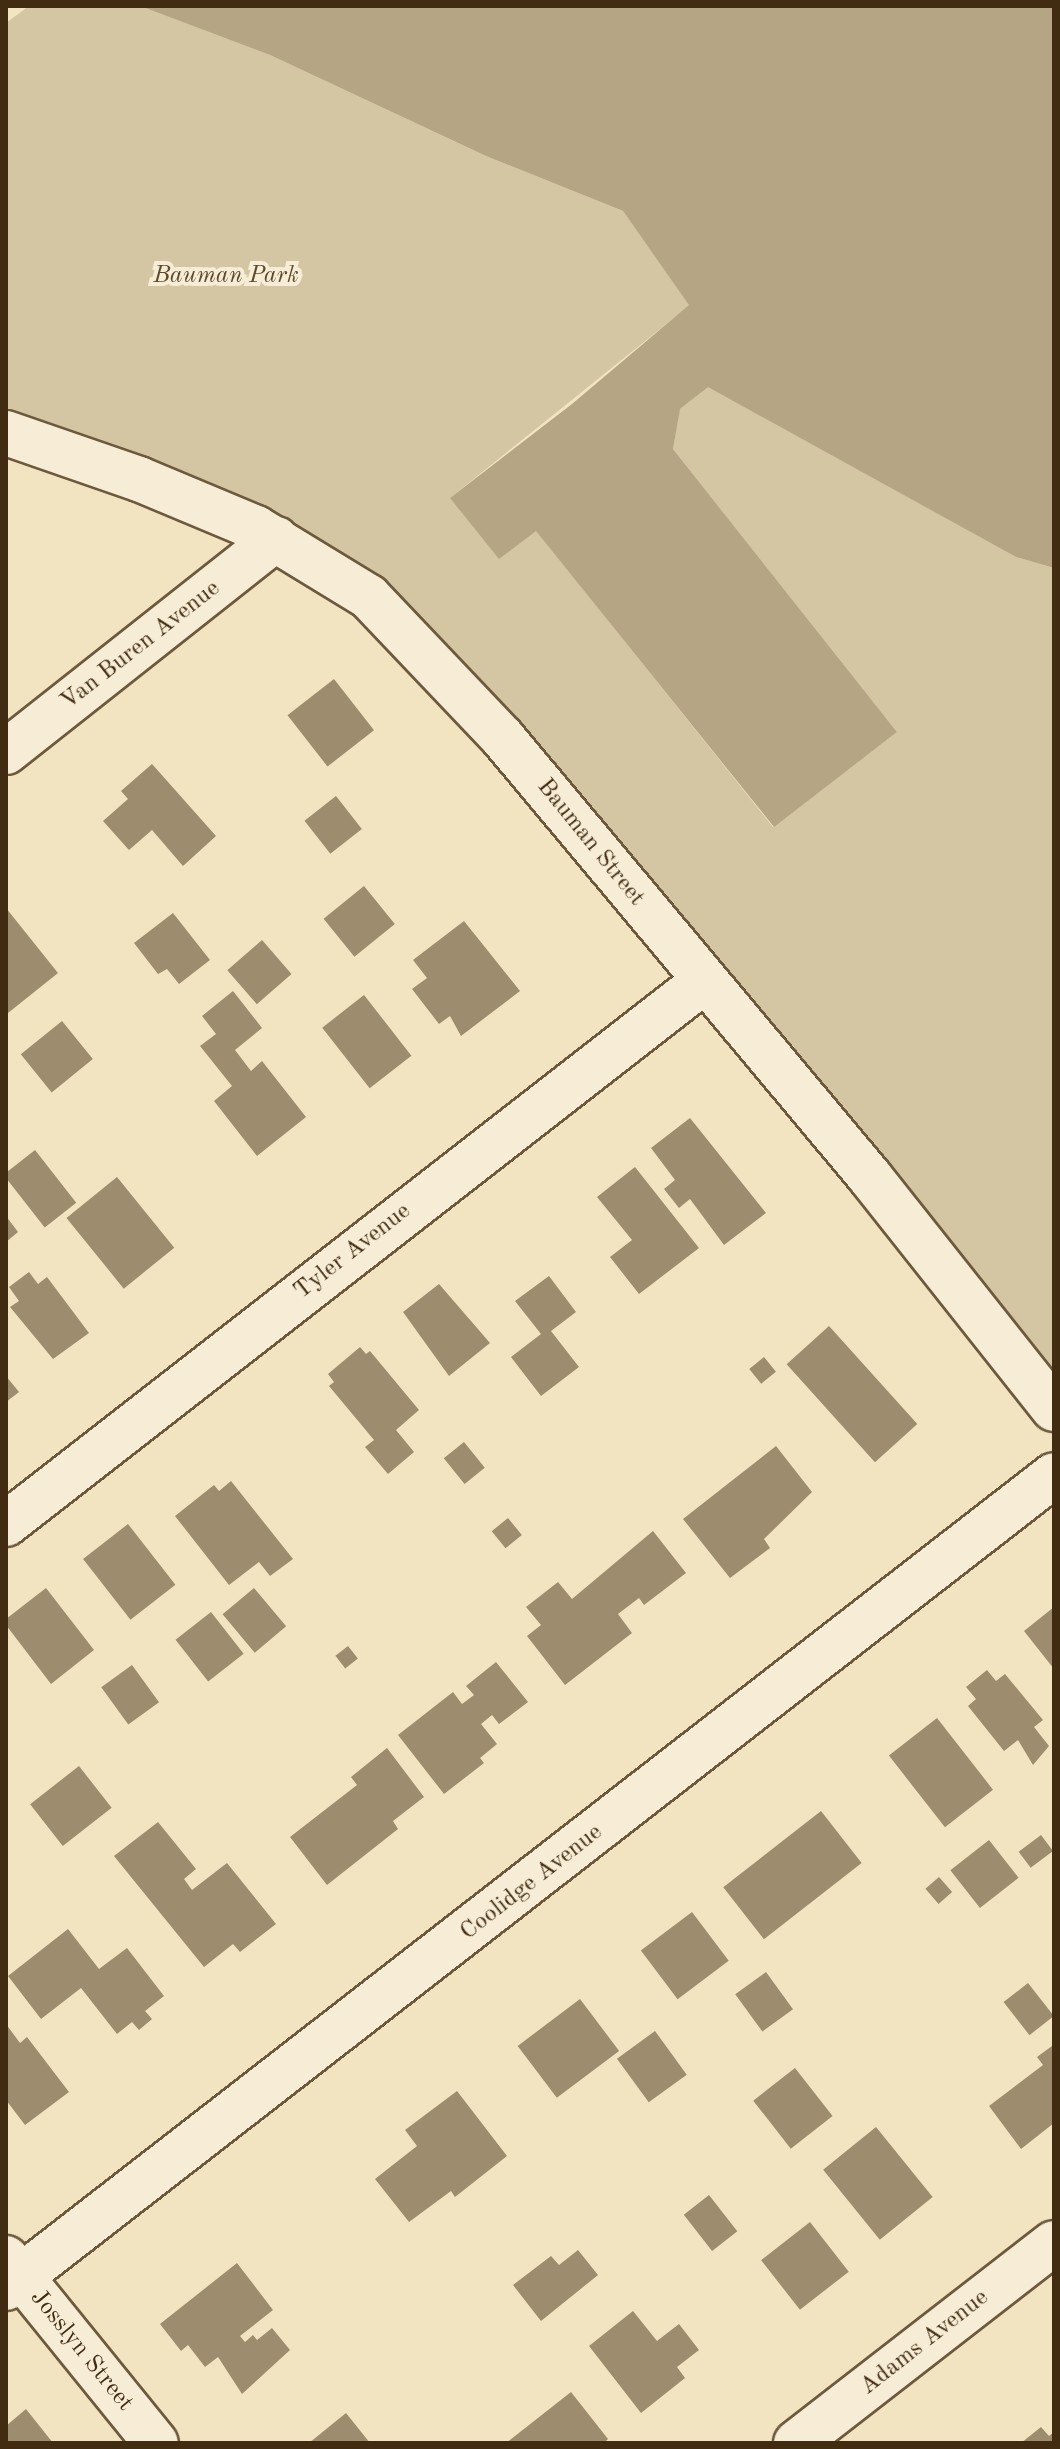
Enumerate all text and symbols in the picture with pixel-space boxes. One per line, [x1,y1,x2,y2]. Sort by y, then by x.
park label: Bauman Park [153,263,299,291]
street label: Van Buren Avenue [56,575,226,717]
street label: Bauman Street [530,774,650,912]
street label: Tyler Avenue [289,1198,417,1306]
street label: Coolidge Avenue [455,1819,609,1947]
street label: Josslyn Street [23,2284,139,2418]
street label: Adams Avenue [855,2284,995,2402]

